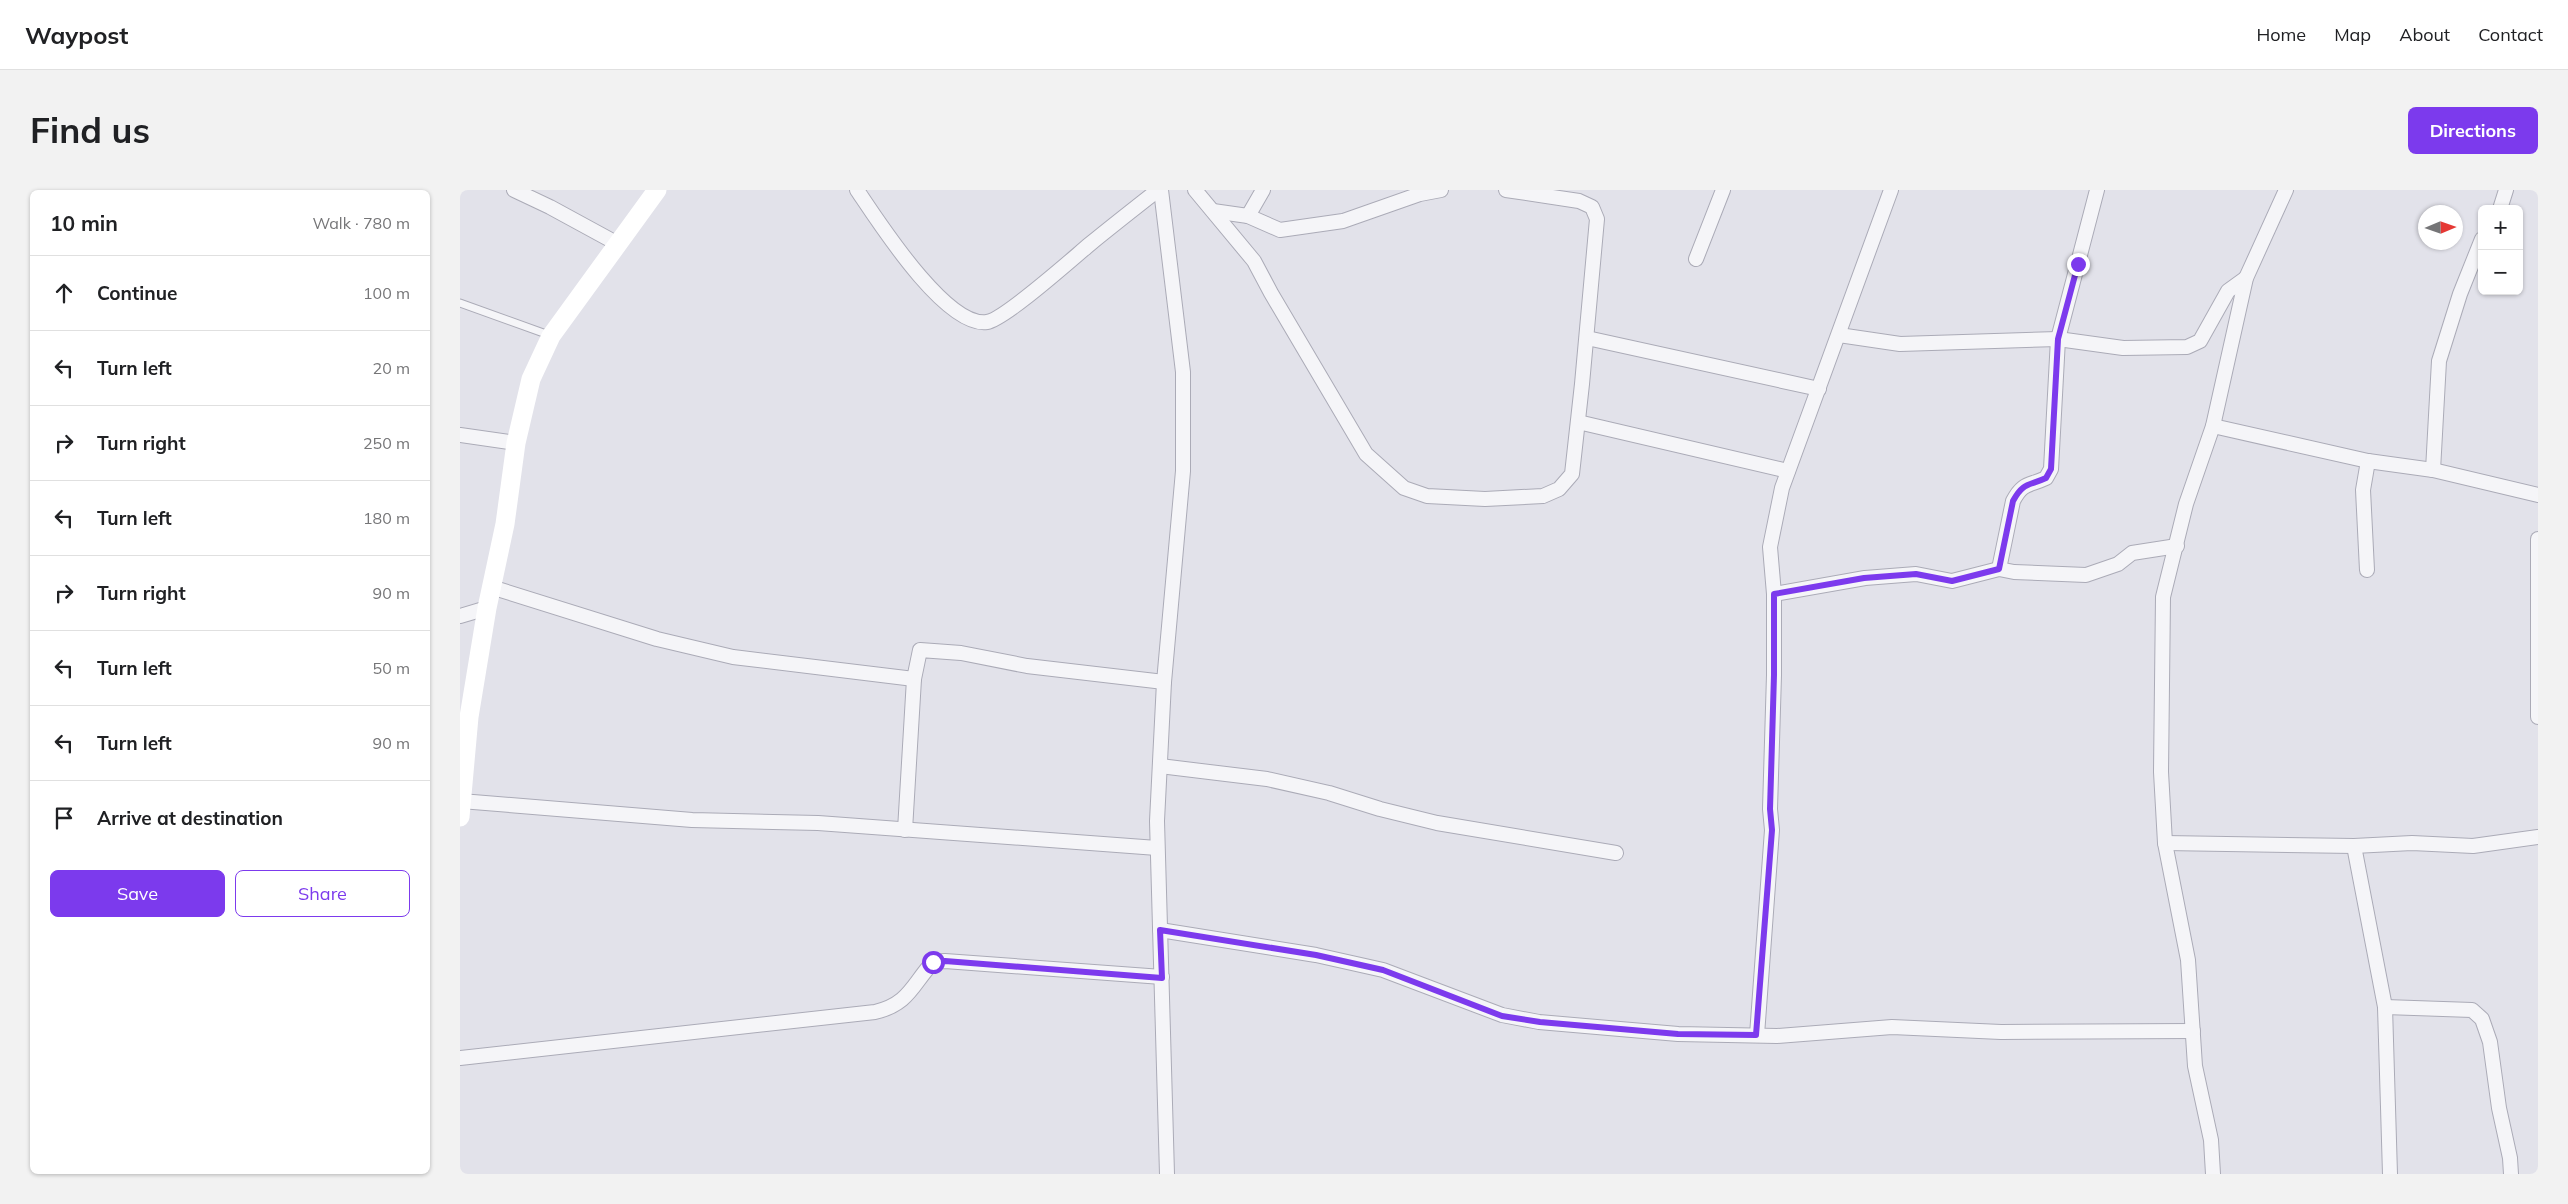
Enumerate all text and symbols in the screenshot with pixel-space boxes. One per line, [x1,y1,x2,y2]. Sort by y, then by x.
text: Waypost [25,20,128,50]
text: Home [2256,23,2306,46]
text: Map [2334,23,2371,46]
text: About [2399,23,2450,46]
text: Contact [2478,23,2543,46]
button: Directions [2408,107,2538,154]
text: Find us [30,108,150,152]
north arrow [2418,205,2463,250]
map controls [2478,205,2523,295]
button: + [2478,205,2523,250]
text: 10 min [50,210,118,236]
text: Walk · 780 m [312,213,410,233]
button: − [2478,250,2523,295]
route end [2067,253,2090,276]
icon: ahead [50,279,78,307]
text: Continue [97,281,177,305]
text: 100 m [363,283,410,303]
icon: left [50,354,78,382]
text: Turn left [97,356,172,380]
text: 20 m [373,358,410,378]
icon: right [50,429,78,457]
text: Turn right [97,431,186,455]
text: 250 m [363,433,410,453]
icon: left [50,504,78,532]
text: Turn left [97,506,172,530]
text: 180 m [363,508,410,528]
icon: right [50,579,78,607]
text: Turn right [97,581,186,605]
text: 90 m [373,583,410,603]
icon: left [50,654,78,682]
text: Turn left [97,656,172,680]
text: 50 m [373,658,410,678]
icon: left [50,729,78,757]
text: Turn left [97,731,172,755]
text: 90 m [373,733,410,753]
icon: arrive [50,804,78,832]
text: Arrive at destination [97,806,283,830]
button: Save [50,870,225,917]
button: Share [235,870,410,917]
route start [922,951,945,974]

